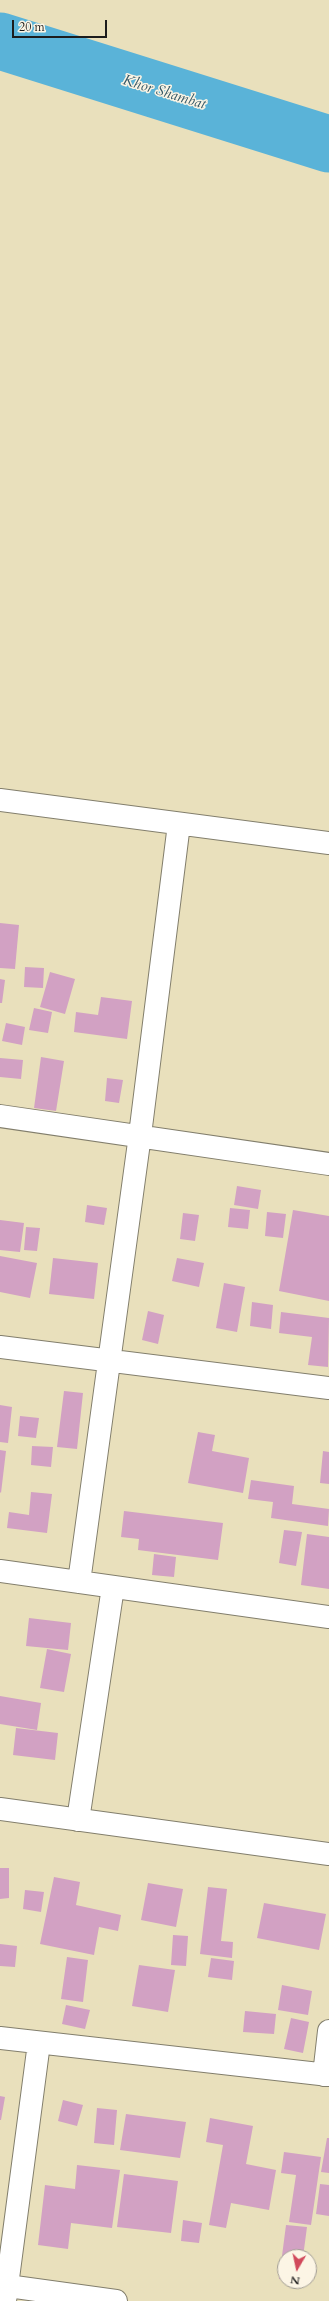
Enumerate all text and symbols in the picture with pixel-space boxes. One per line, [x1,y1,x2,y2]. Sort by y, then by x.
scale bar [14,12,109,38]
text: 20 m [19,19,45,35]
water label: Khor Shambat [120,72,208,114]
north arrow [277,2249,317,2289]
text: N [289,2272,301,2289]

